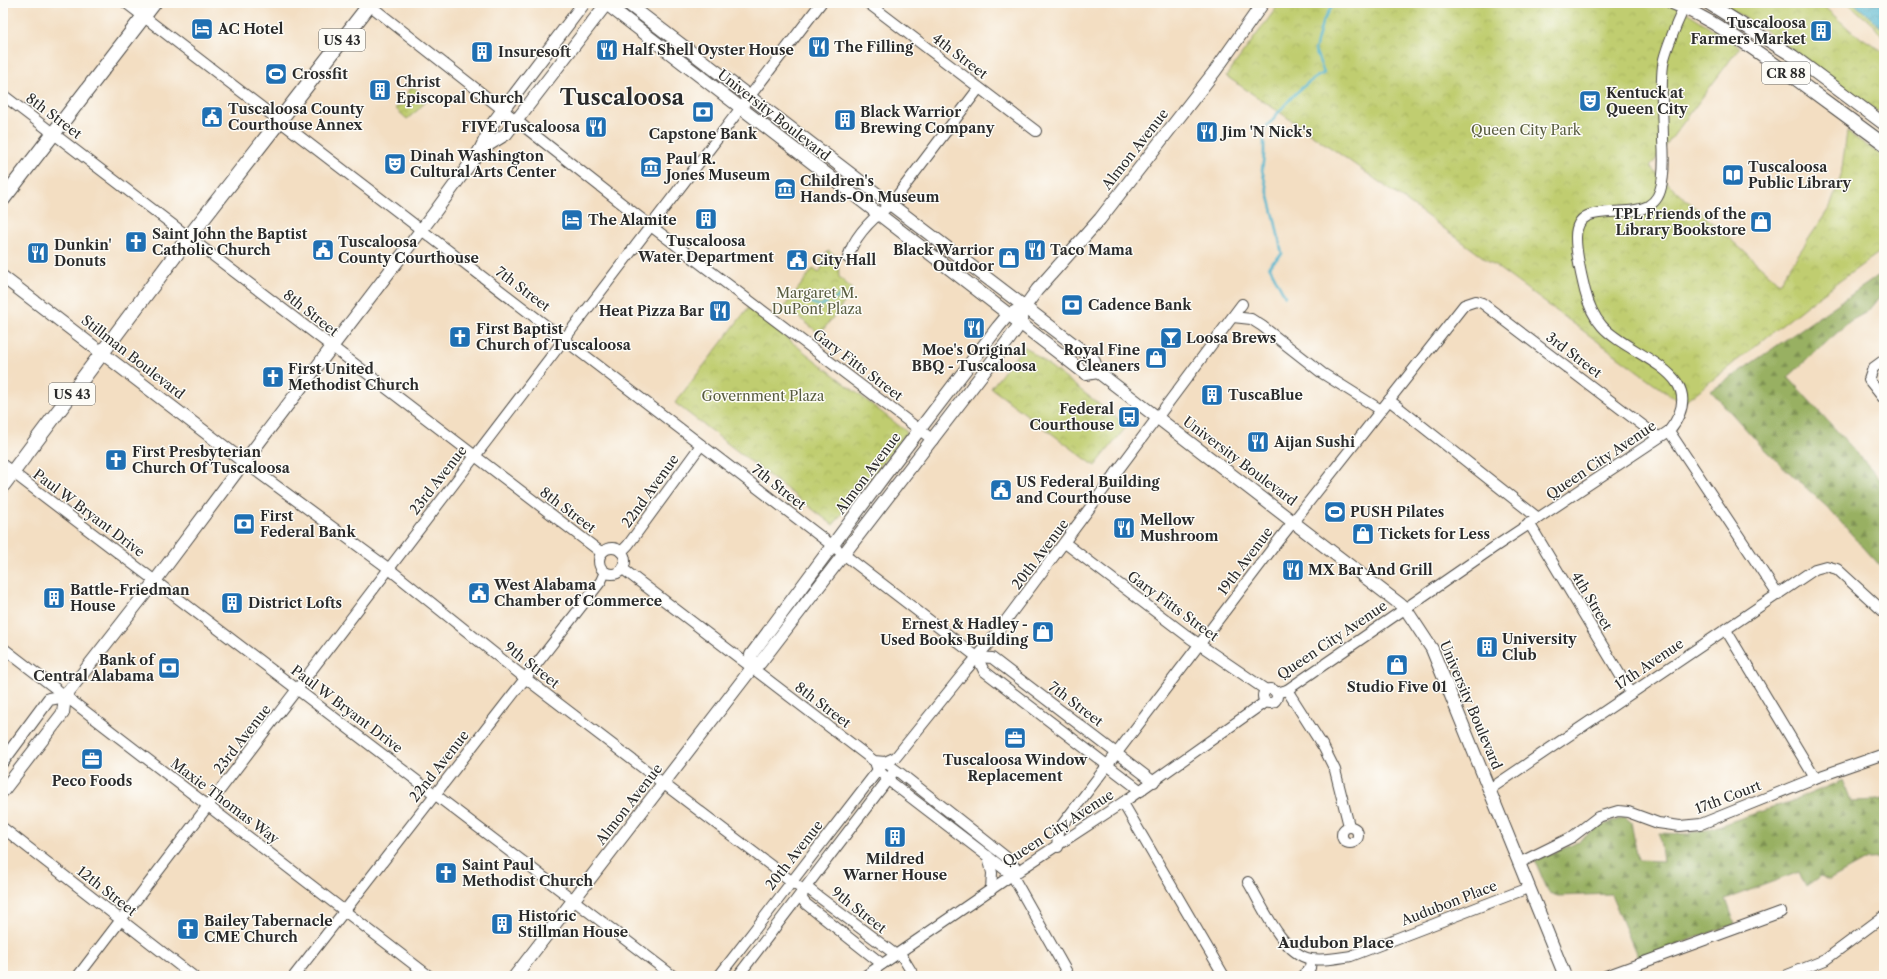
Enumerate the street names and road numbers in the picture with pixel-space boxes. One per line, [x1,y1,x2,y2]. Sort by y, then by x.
road number: US 43 [319,29,365,51]
street label: 4th Street [929,29,991,83]
road number: CR 88 [1762,62,1810,84]
street label: University Boulevard [714,65,834,165]
street label: 8th Street [22,89,86,143]
street label: Almon Avenue [1097,105,1172,194]
street label: 7th Street [492,263,554,315]
street label: 8th Street [280,286,342,340]
street label: Stillman Boulevard [78,311,189,403]
street label: Gary Fitts Street [809,325,907,405]
street label: 3rd Street [1542,328,1606,382]
road number: US 43 [49,383,95,405]
street label: University Boulevard [1179,412,1301,510]
street label: Queen City Avenue [1543,416,1660,503]
street label: Almon Avenue [831,428,905,518]
street label: 23rd Avenue [405,442,471,518]
street label: 22nd Avenue [617,451,683,531]
street label: 7th Street [748,460,810,514]
street label: Paul W Bryant Drive [30,465,149,561]
street label: 8th Street [536,483,600,537]
street label: 20th Avenue [1008,515,1072,593]
street label: 19th Avenue [1214,523,1277,599]
street label: Gary Fitts Street [1124,567,1222,645]
street label: 4th Street [1567,568,1617,634]
street label: Queen City Avenue [1274,596,1391,683]
street label: 17th Avenue [1611,634,1687,694]
street label: 9th Street [501,638,563,692]
street label: University Boulevard [1436,638,1506,773]
street label: Paul W Bryant Drive [288,661,407,757]
street label: 8th Street [791,678,855,732]
street label: 7th Street [1045,678,1107,730]
street label: 23rd Avenue [209,701,275,777]
street label: 22nd Avenue [405,726,473,806]
street label: Maxie Thomas Way [167,754,283,848]
street label: Almon Avenue [591,760,666,849]
street label: 17th Court [1693,776,1764,818]
street label: Queen City Avenue [999,785,1117,871]
street label: 20th Avenue [761,816,827,893]
street label: 12th Street [73,862,141,920]
street label: Audubon Place [1397,876,1500,930]
street label: 9th Street [828,883,890,937]

